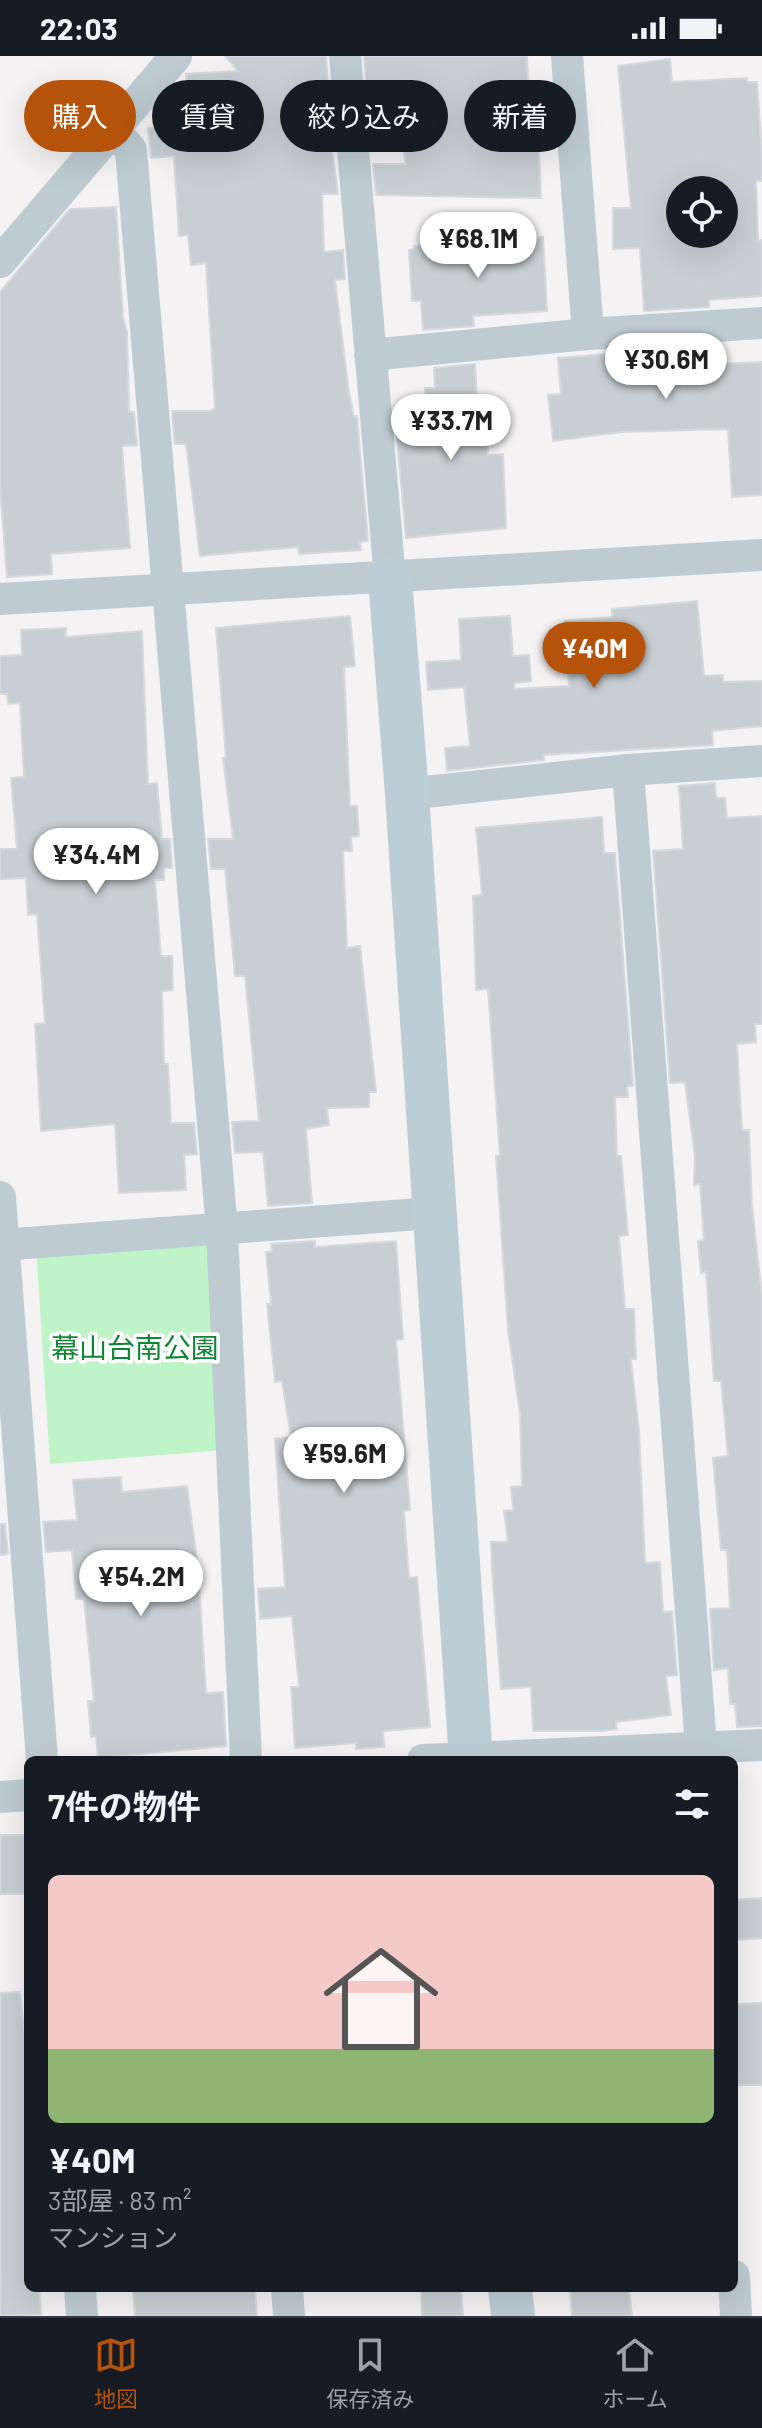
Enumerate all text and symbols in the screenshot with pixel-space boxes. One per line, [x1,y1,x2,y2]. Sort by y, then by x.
text: 22:03 [40,10,118,46]
chip: 購入 [24,80,136,152]
chip: 賃貸 [152,80,264,152]
chip: 絞り込み [280,80,448,152]
chip: 新着 [464,80,576,152]
map controls [666,176,738,248]
button: locate [666,176,738,248]
pin: ¥68.1M [413,212,543,280]
text: ¥68.1M [438,222,518,253]
pin: ¥30.6M [601,333,731,401]
text: ¥30.6M [623,343,709,374]
pin: ¥33.7M [386,394,516,462]
text: ¥33.7M [409,404,493,435]
pin: ¥40M [547,622,641,690]
text: ¥40M [561,632,627,663]
pin: ¥34.4M [31,828,161,896]
text: ¥34.4M [52,838,140,869]
park label: 幕山台南公園 [51,1330,219,1364]
pin: ¥59.6M [279,1427,409,1495]
text: ¥59.6M [301,1437,387,1468]
pin: ¥54.2M [76,1550,206,1618]
text: ¥54.2M [97,1560,185,1591]
icon: filters [670,1782,714,1826]
text: 7件の物件 [48,1785,201,1826]
icon: home [309,1927,453,2071]
text: ¥40M [48,2139,136,2180]
text: 3部屋 · 83 m² [48,2184,191,2215]
text: マンション [48,2221,178,2252]
tab: 地図 [94,2333,138,2413]
tab: 保存済み [326,2333,414,2413]
tab: ホーム [603,2333,668,2413]

